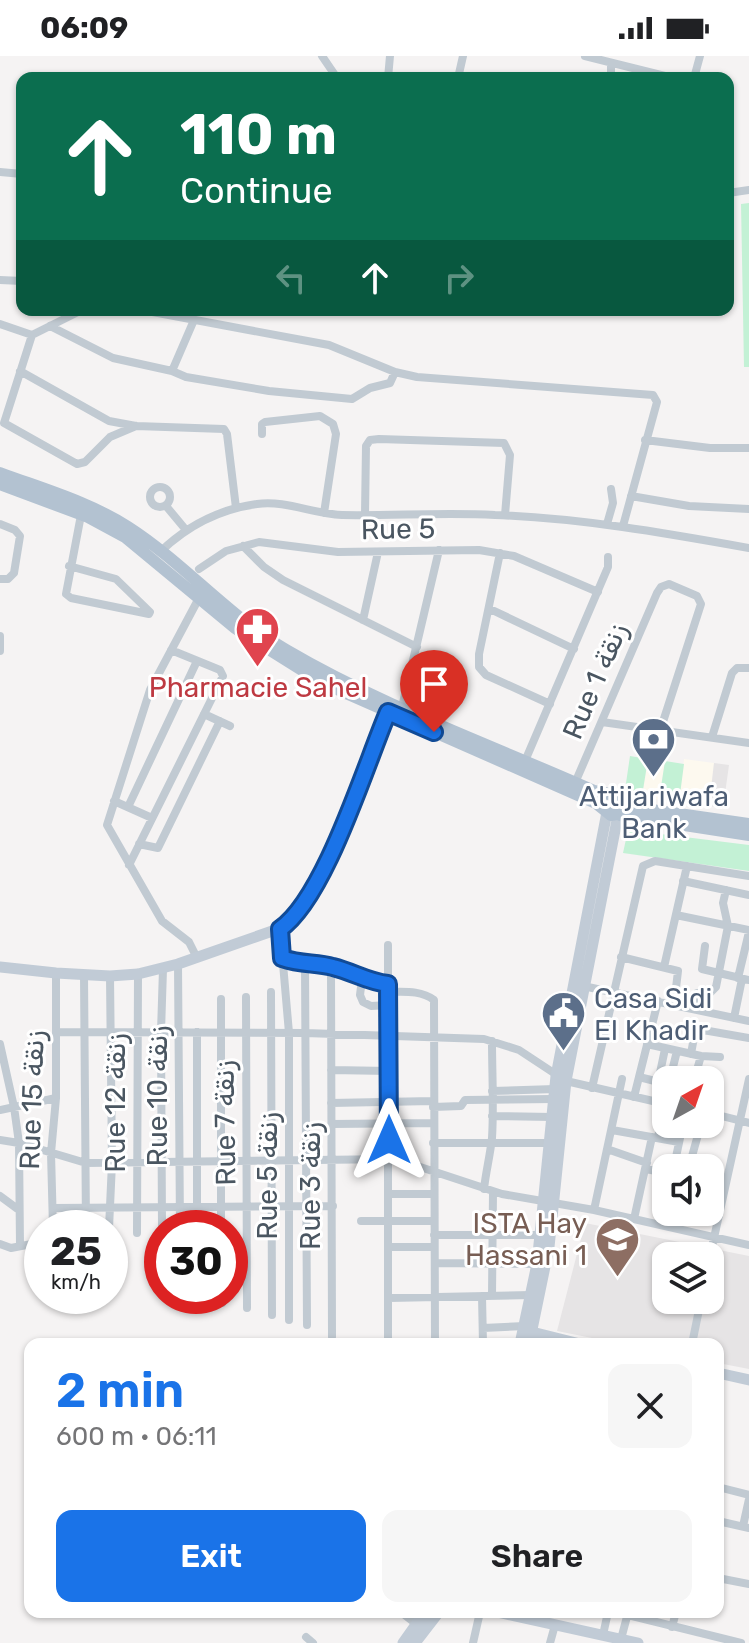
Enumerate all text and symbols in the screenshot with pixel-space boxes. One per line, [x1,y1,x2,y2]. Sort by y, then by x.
text: 06:09 [40,10,128,46]
text: 110 m [180,102,337,168]
icon: ahead [48,104,152,208]
text: Continue [180,169,333,212]
icon: left [269,256,313,300]
icon: ahead [353,256,397,300]
icon: right [437,256,481,300]
street label: Rue 5 [361,512,435,546]
pharmacy icon: Pharmacie Sahel [234,606,282,669]
street label: Rue 1 زنقة [556,618,634,744]
pin [400,650,468,732]
icon: arrive [412,662,456,706]
place label: Pharmacie Sahel [149,671,367,704]
bank icon: Attijariwafa Bank [630,715,678,778]
place label: Attijariwafa Bank [579,780,729,845]
place label: Casa Sidi El Khadir [594,982,712,1047]
public building icon: Casa Sidi El Khadir [539,990,587,1053]
street label: Rue 10 زنقة [141,1026,174,1166]
street label: Rue 15 زنقة [13,1030,51,1170]
street label: Rue 12 زنقة [99,1033,132,1173]
street label: Rue 7 زنقة [207,1060,243,1186]
north arrow [652,1066,724,1138]
map controls [652,1066,724,1314]
position arrow [347,1098,431,1182]
street label: Rue 5 زنقة [251,1112,284,1240]
street label: Rue 3 زنقة [294,1122,327,1250]
button: sound [652,1154,724,1226]
place label: ISTA Hay Hassani 1 [465,1207,587,1272]
speed limit sign: 30 [144,1210,248,1314]
school or university icon: ISTA Hay Hassani 1 [594,1215,642,1278]
text: 25 [50,1228,102,1275]
button: layers [652,1242,724,1314]
text: km/h [51,1270,101,1294]
text: 2 min [56,1362,184,1419]
button: close [608,1364,692,1448]
text: 600 m · 06:11 [56,1421,217,1452]
button: Exit [56,1510,366,1602]
button: Share [382,1510,692,1602]

